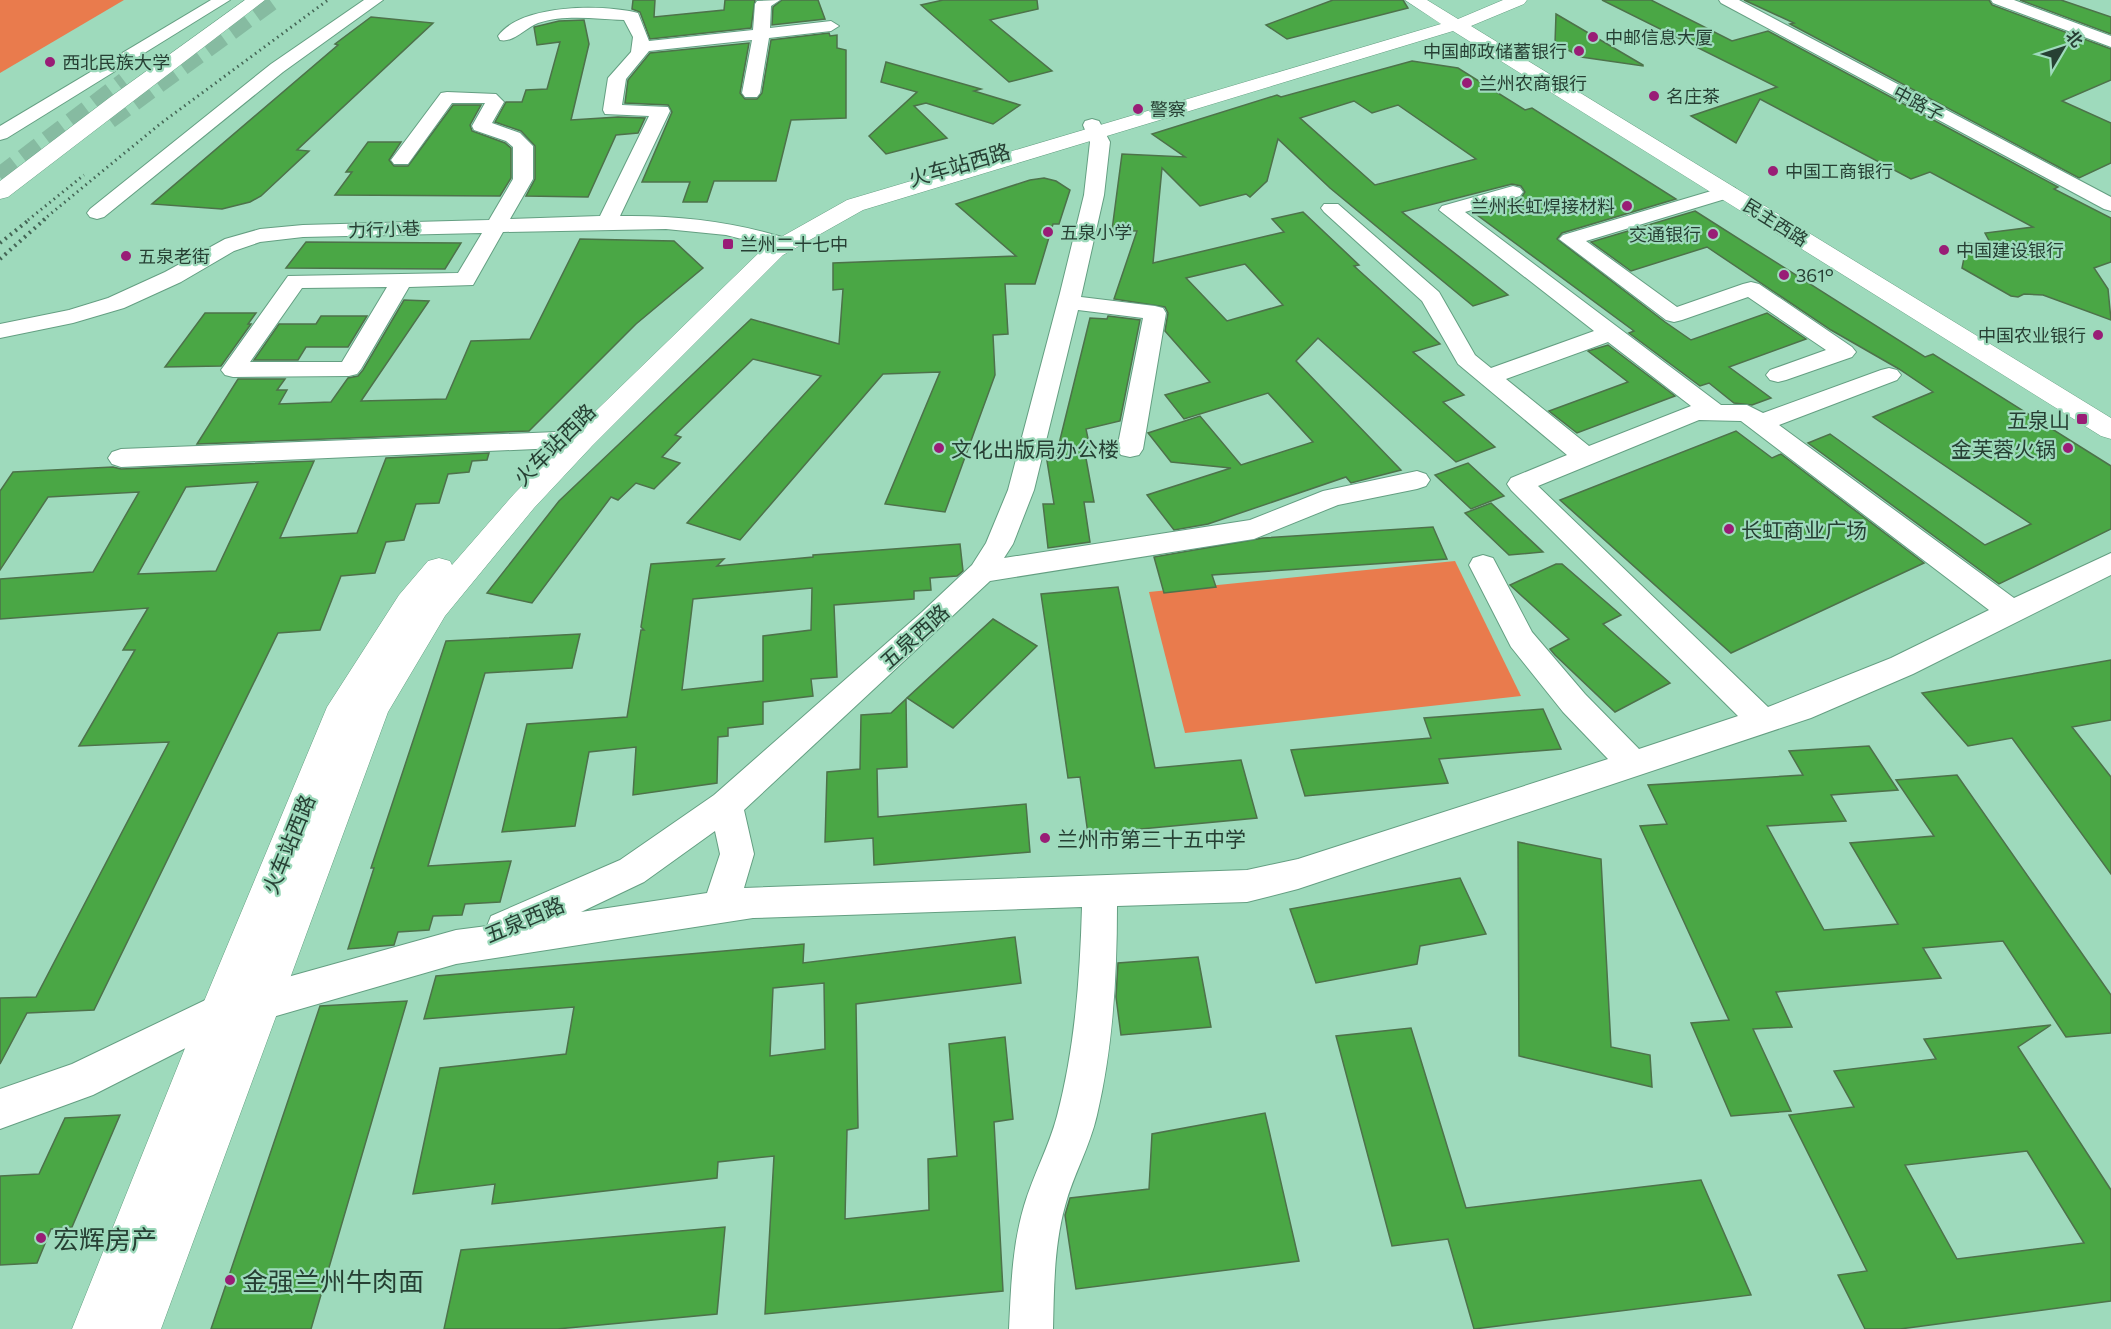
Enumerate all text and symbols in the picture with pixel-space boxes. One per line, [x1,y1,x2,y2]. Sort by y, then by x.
north arrow [2033,18,2093,78]
place label: 中邮信息大厦 [1605,26,1713,48]
text: 北 [2063,26,2087,50]
marker: 中邮信息大厦 [1586,30,1600,44]
place label: 中国邮政储蓄银行 [1423,40,1567,62]
marker: 中国邮政储蓄银行 [1572,44,1586,58]
place label: 西北民族大学 [62,51,170,73]
marker: 西北民族大学 [43,55,57,69]
place label: 兰州农商银行 [1479,72,1587,94]
marker: 兰州农商银行 [1460,76,1474,90]
street label: 中路子 [1890,81,1948,125]
place label: 名庄茶 [1666,85,1720,107]
marker: 名庄茶 [1647,89,1661,103]
place label: 警察 [1150,98,1186,120]
marker: 警察 [1131,102,1145,116]
street label: 火车站西路 [905,138,1013,190]
place label: 中国工商银行 [1785,160,1893,182]
marker: 中国工商银行 [1766,164,1780,178]
street label: 民主西路 [1740,194,1812,250]
place label: 兰州长虹焊接材料 [1471,195,1615,217]
marker: 兰州长虹焊接材料 [1620,199,1634,213]
street label: 力行小巷 [348,217,420,241]
place label: 五泉小学 [1060,221,1132,243]
place label: 交通银行 [1629,223,1701,245]
marker: 五泉小学 [1041,225,1055,239]
marker: 交通银行 [1706,227,1720,241]
place label: 兰州二十七中 [740,233,848,255]
marker: 兰州二十七中 [721,237,735,251]
place label: 中国建设银行 [1956,239,2064,261]
marker: 中国建设银行 [1937,243,1951,257]
place label: 五泉老街 [138,245,210,267]
marker: 五泉老街 [119,249,133,263]
place label: 361° [1796,264,1834,286]
marker: 361° [1777,268,1791,282]
place label: 中国农业银行 [1978,324,2086,346]
marker: 中国农业银行 [2091,328,2105,342]
street label: 火车站西路 [508,398,600,490]
place label: 五泉山 [2007,407,2070,432]
marker: 五泉山 [2075,412,2089,426]
place label: 文化出版局办公楼 [951,436,1119,461]
place label: 金芙蓉火锅 [1951,436,2056,461]
marker: 文化出版局办公楼 [932,441,946,455]
marker: 金芙蓉火锅 [2061,441,2075,455]
place label: 长虹商业广场 [1741,517,1867,542]
marker: 长虹商业广场 [1722,522,1736,536]
street label: 五泉西路 [874,599,954,673]
street label: 火车站西路 [257,791,319,897]
place label: 兰州市第三十五中学 [1057,826,1246,851]
marker: 兰州市第三十五中学 [1038,831,1052,845]
street label: 五泉西路 [480,891,568,947]
place label: 宏辉房产 [53,1223,157,1254]
marker: 宏辉房产 [34,1231,48,1245]
place label: 金强兰州牛肉面 [242,1265,424,1296]
marker: 金强兰州牛肉面 [223,1273,237,1287]

